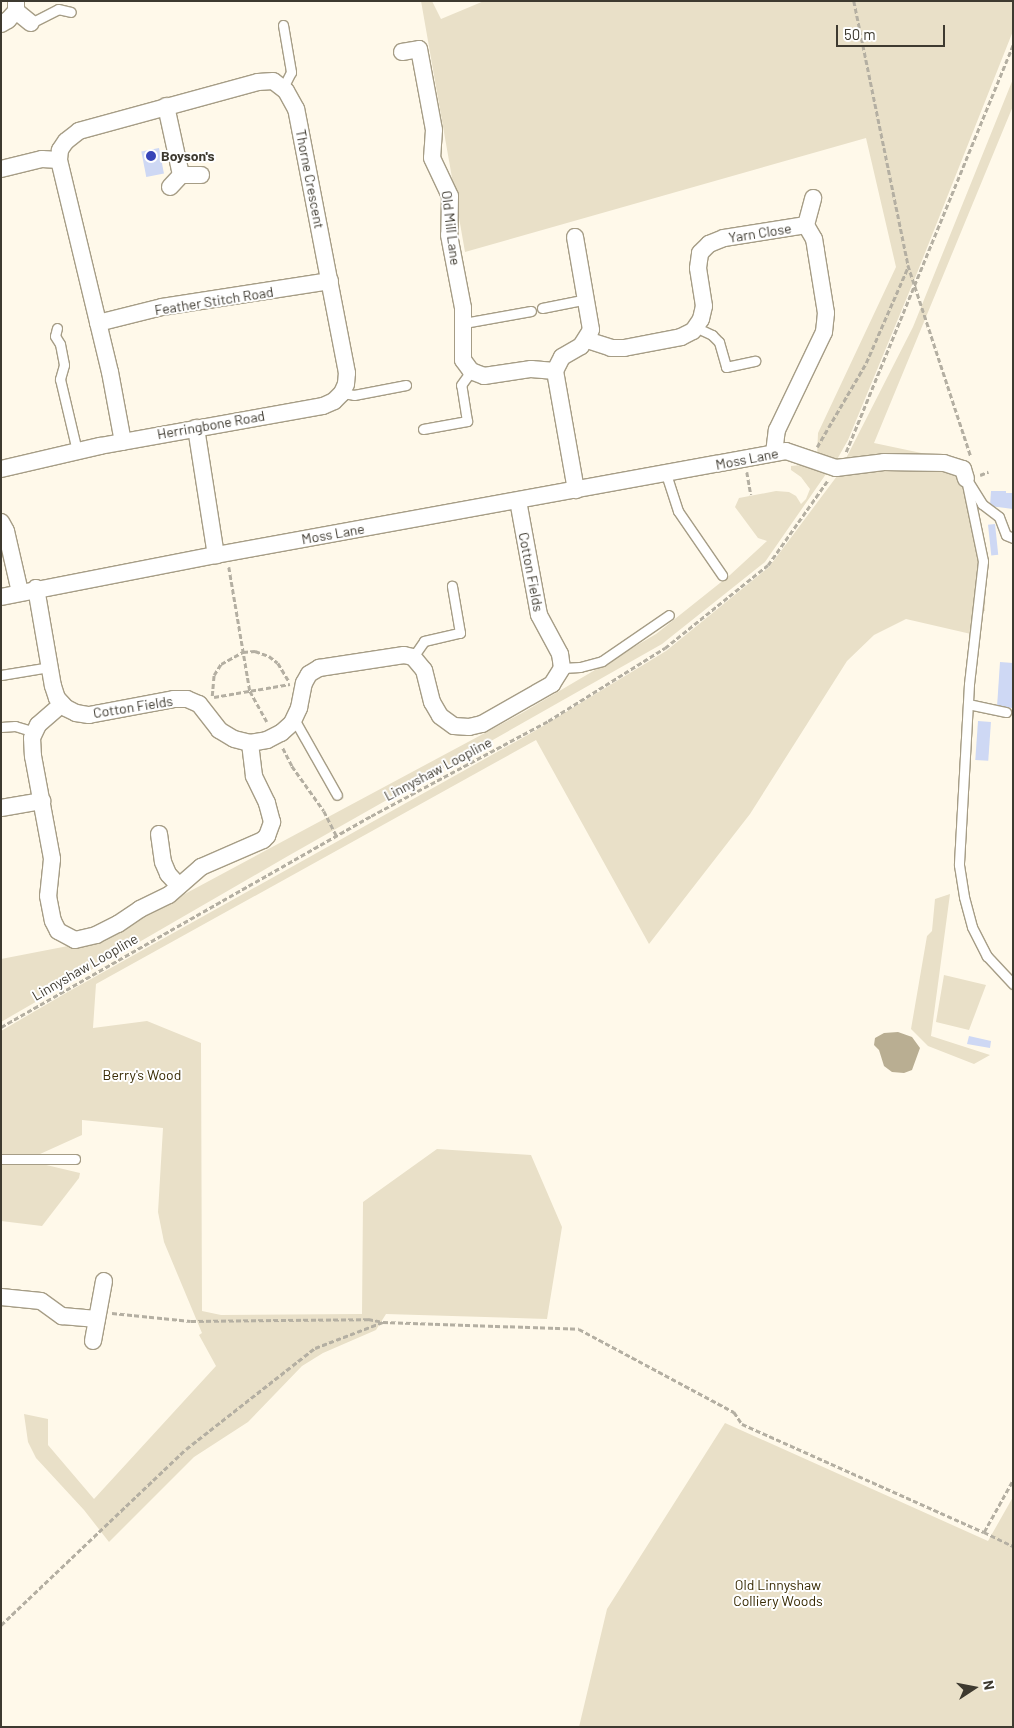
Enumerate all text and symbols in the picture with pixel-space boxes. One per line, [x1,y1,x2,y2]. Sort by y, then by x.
scale bar [839,15,948,47]
text: 50 m [844,25,876,43]
street label: Thorne Crescent [292,128,328,230]
place label: Boyson's [161,148,215,164]
marker: Boyson's [145,150,157,162]
street label: Old Mill Lane [438,190,464,266]
street label: Yarn Close [727,220,793,246]
street label: Feather Stitch Road [153,283,275,319]
street label: Herringbone Road [156,407,266,443]
street label: Moss Lane [714,445,780,473]
street label: Moss Lane [300,520,366,548]
street label: Cotton Fields [515,531,547,613]
street label: Cotton Fields [92,692,174,722]
street label: Linnyshaw Loopline [381,734,495,804]
street label: Linnyshaw Loopline [29,930,141,1004]
park label: Berry's Wood [103,1067,181,1083]
park label: Old Linnyshaw Colliery Woods [733,1577,823,1610]
north arrow [949,1663,999,1713]
text: N [980,1679,998,1691]

